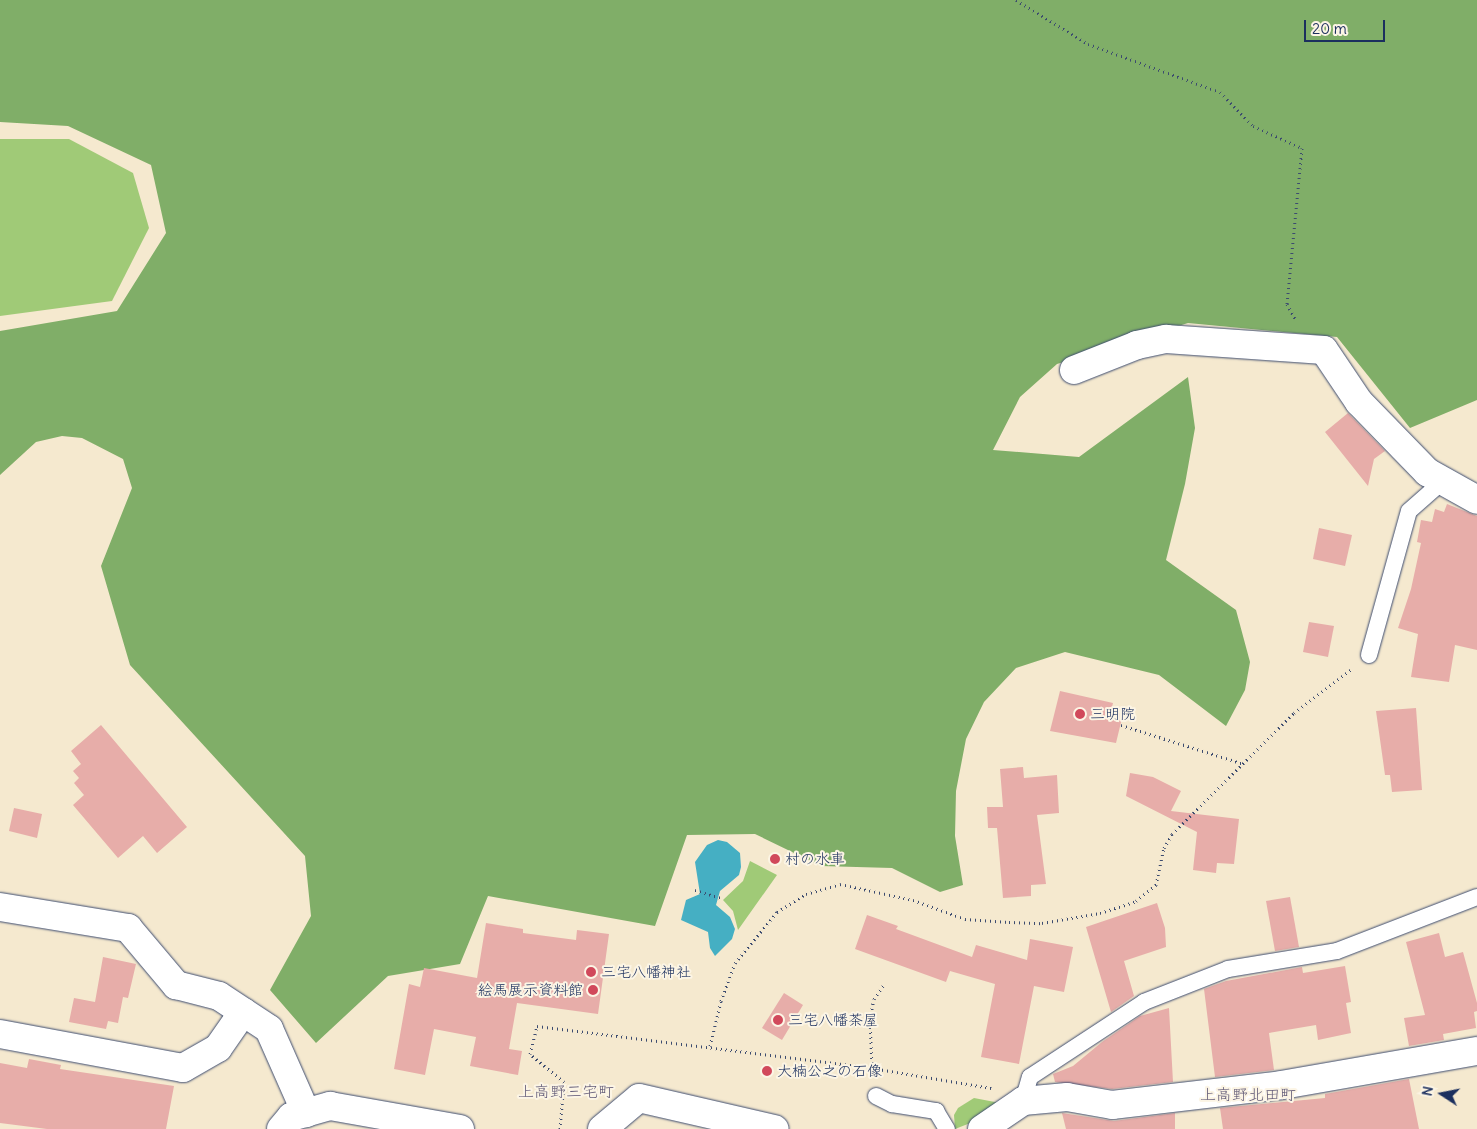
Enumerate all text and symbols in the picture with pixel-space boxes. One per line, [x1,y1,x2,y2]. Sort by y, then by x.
scale bar [1307,10,1388,42]
text: 20 m [1312,19,1347,38]
place label: 三明院 [1090,705,1135,723]
marker: 三明院 [1074,708,1086,720]
place label: 村の水車 [785,850,845,868]
marker: 村の水車 [769,853,781,865]
place label: 三宅八幡神社 [601,963,691,981]
marker: 三宅八幡神社 [585,966,597,978]
place label: 絵馬展示資料館 [478,981,583,999]
marker: 絵馬展示資料館 [587,984,599,996]
place label: 三宅八幡茶屋 [788,1011,878,1029]
marker: 三宅八幡茶屋 [772,1014,784,1026]
place label: 大楠公之の石像 [777,1062,882,1080]
marker: 大楠公之の石像 [761,1065,773,1077]
north arrow [1417,1069,1467,1119]
district label: 上高野三宅町 [518,1081,614,1101]
district label: 上高野北田町 [1200,1084,1296,1104]
text: N [1418,1085,1437,1098]

